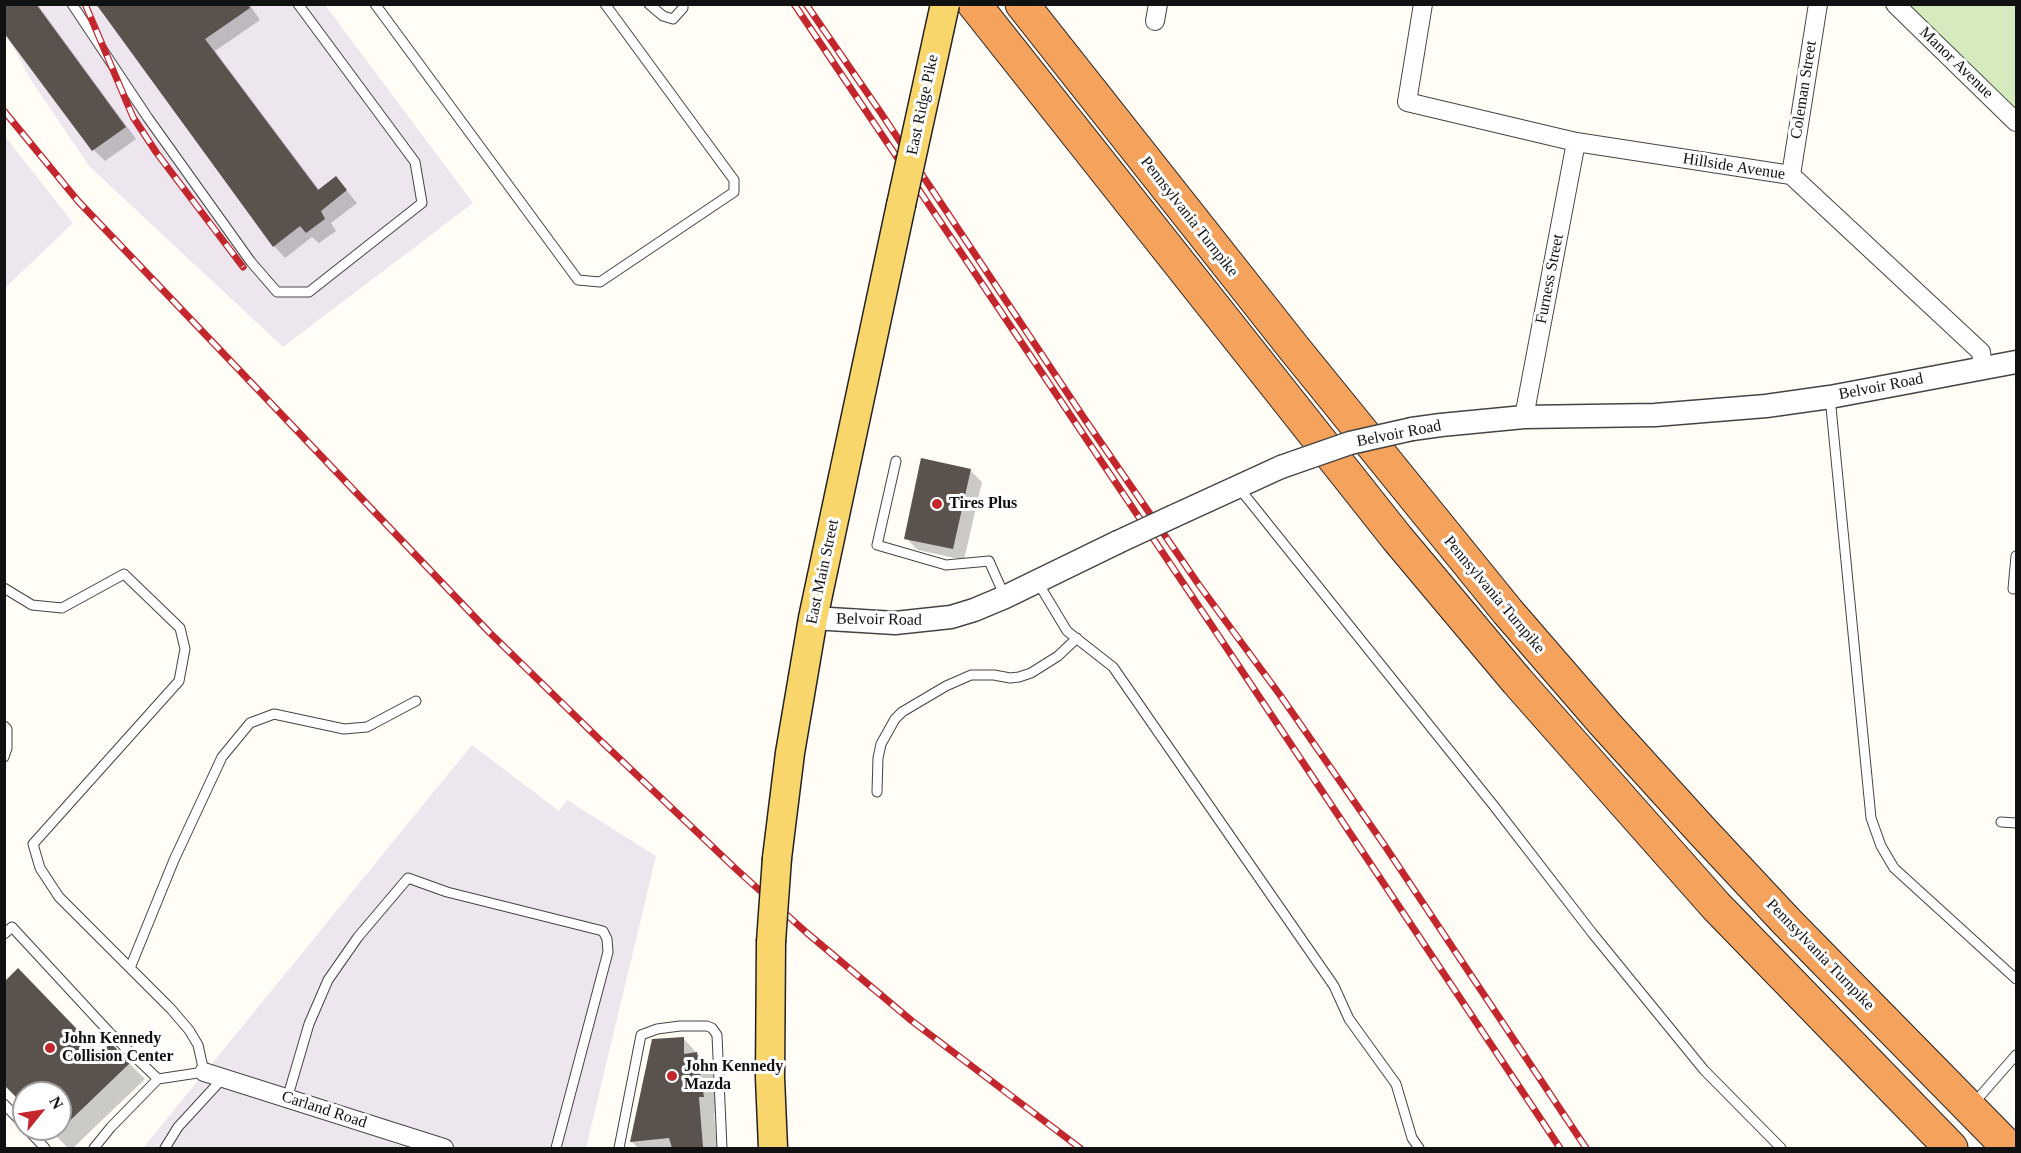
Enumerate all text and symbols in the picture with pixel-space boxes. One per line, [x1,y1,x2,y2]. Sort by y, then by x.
street label: Manor Avenue [1915,23,1997,103]
street label: Coleman Street [1787,40,1821,140]
street label: East Ridge Pike [903,53,943,157]
street label: Hillside Avenue [1682,149,1786,185]
street label: Pennsylvania Turnpike [1136,153,1242,281]
street label: Furness Street [1532,232,1568,326]
street label: Belvoir Road [1837,369,1925,405]
street label: Belvoir Road [1355,416,1443,452]
place label: Tires Plus [949,494,1017,514]
marker: Tires Plus [930,497,944,511]
street label: East Main Street [803,518,843,626]
street label: Pennsylvania Turnpike [1439,532,1549,658]
street label: Belvoir Road [836,610,922,630]
street label: Pennsylvania Turnpike [1762,895,1878,1015]
place label: John Kennedy Collision Center [62,1029,174,1067]
marker: John Kennedy Collision Center [43,1041,57,1055]
place label: John Kennedy Mazda [684,1057,783,1095]
marker: John Kennedy Mazda [665,1069,679,1083]
north arrow [12,1081,72,1141]
street label: Carland Road [279,1087,369,1133]
text: N [46,1093,67,1112]

